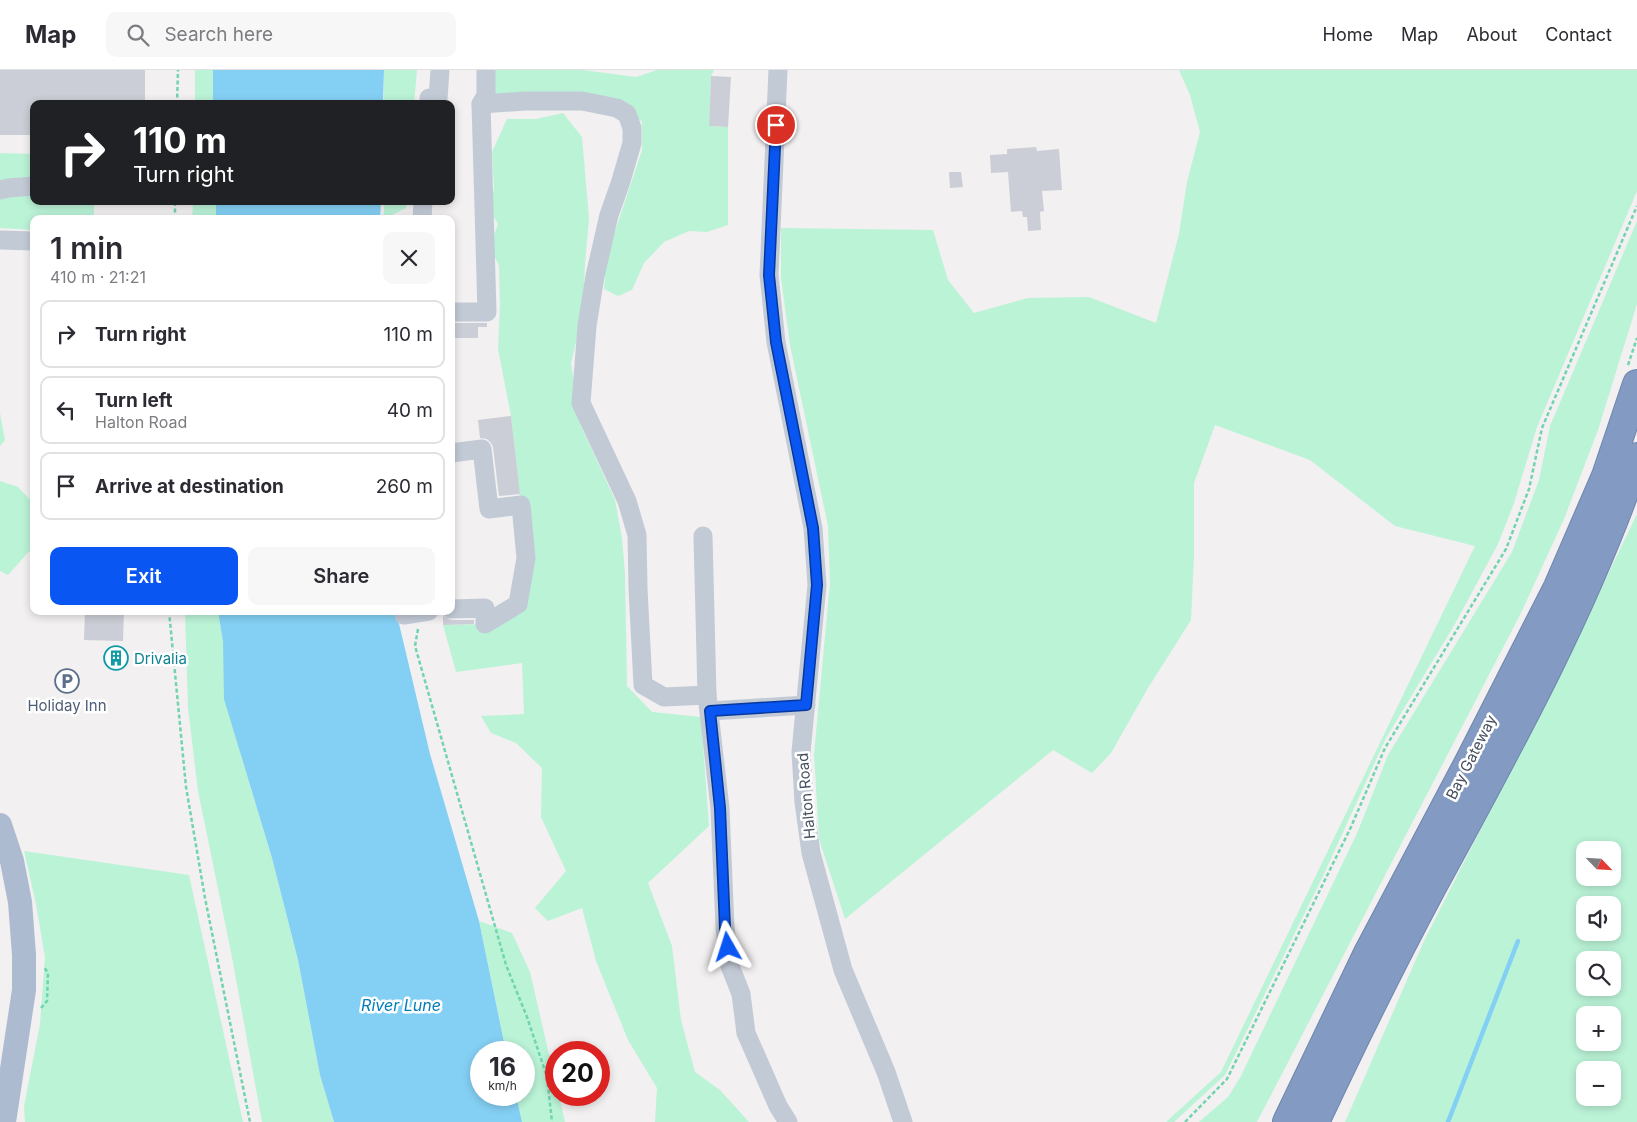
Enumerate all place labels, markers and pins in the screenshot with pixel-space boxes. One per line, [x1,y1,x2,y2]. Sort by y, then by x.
pin [755,104,797,146]
building icon: Drivalia [103,645,129,671]
place label: Drivalia [134,649,187,668]
parking icon: Holiday Inn [54,668,80,694]
place label: Holiday Inn [27,696,107,715]

